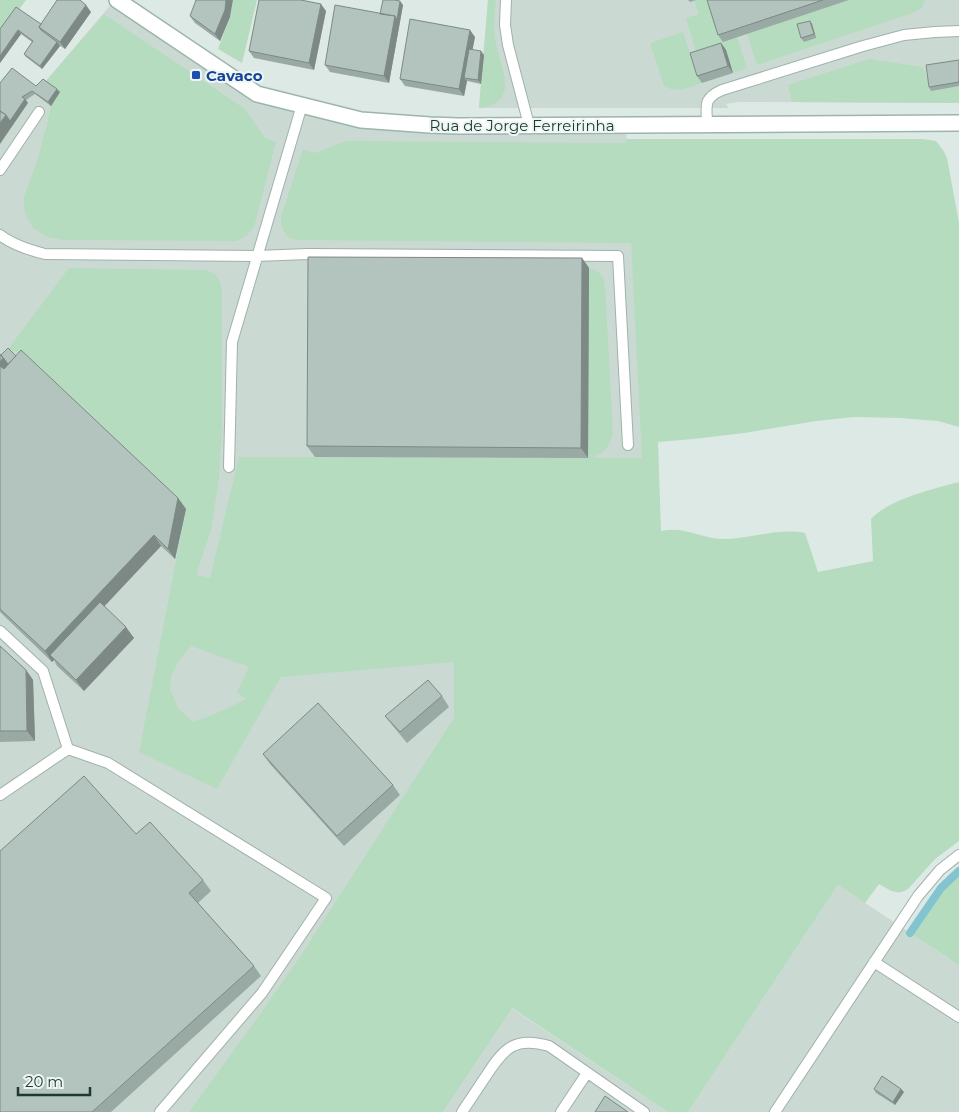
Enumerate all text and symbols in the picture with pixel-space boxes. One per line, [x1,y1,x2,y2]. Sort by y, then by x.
place label: Cavaco [206,66,263,85]
marker: Cavaco [190,69,202,81]
street label: Rua de Jorge Ferreirinha [429,116,615,135]
scale bar [18,1064,90,1096]
text: 20 m [25,1072,63,1091]

